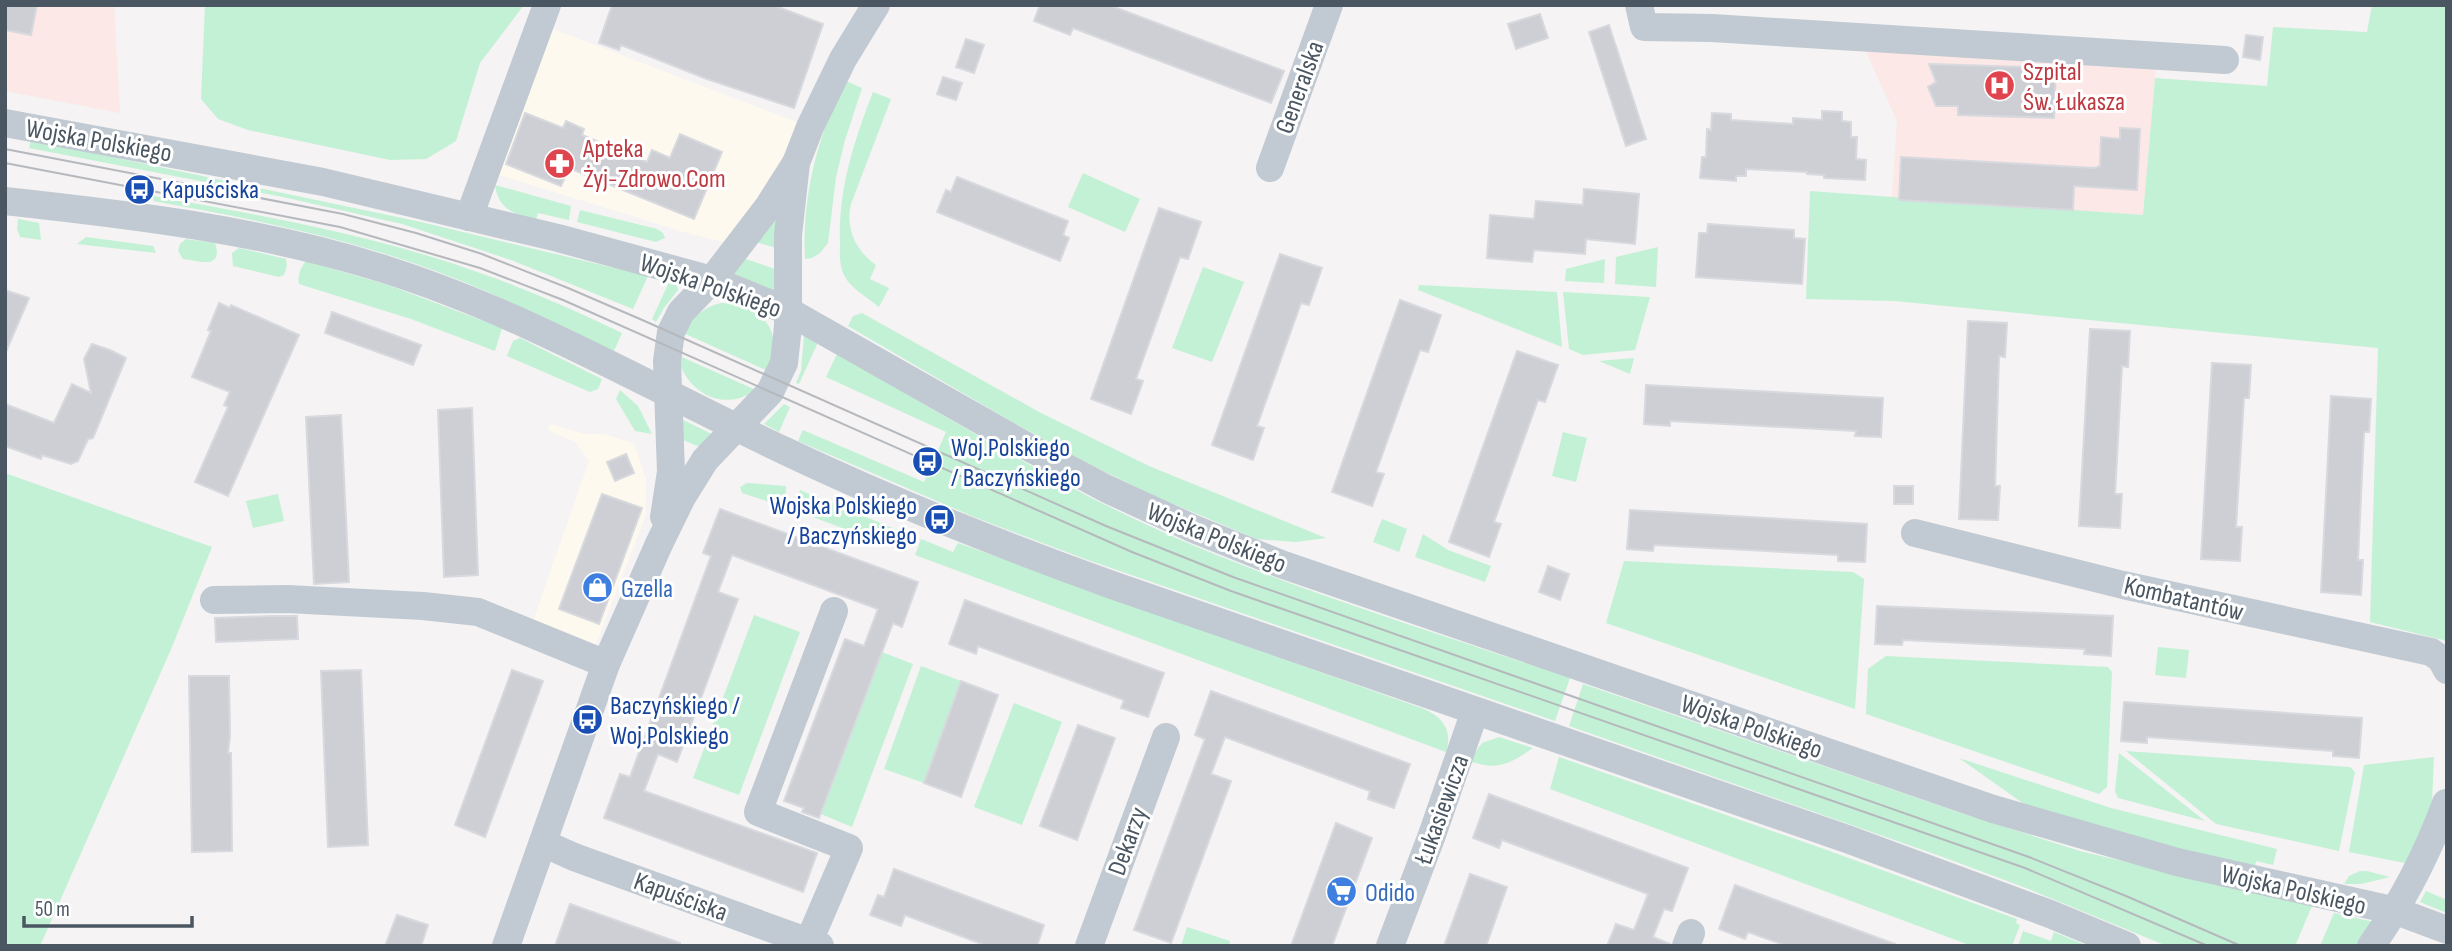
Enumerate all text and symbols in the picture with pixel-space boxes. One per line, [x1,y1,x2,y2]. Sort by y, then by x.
street label: Generalska [1269,37,1331,138]
place label: Szpital Św. Łukasza [2023,57,2125,118]
hospital icon: Szpital Św. Łukasza [1983,69,2017,103]
street label: Wojska Polskiego [23,113,174,170]
place label: Apteka Żyj-Zdrowo.Com [582,134,726,195]
pharmacy icon: Apteka Żyj-Zdrowo.Com [543,146,577,180]
bus stop icon: Kapuściska [122,172,156,206]
place label: Kapuściska [162,175,259,206]
street label: Wojska Polskiego [636,248,785,325]
place label: Woj.Polskiego / Baczyńskiego [951,433,1081,494]
bus stop icon: Woj.Polskiego / Baczyńskiego [911,445,945,479]
place label: Wojska Polskiego / Baczyńskiego [769,491,917,552]
street label: Wojska Polskiego [1142,496,1291,580]
bus stop icon: Wojska Polskiego / Baczyńskiego [923,503,957,537]
shop icon: Gzella [581,571,615,605]
street label: Kombatantów [2121,571,2247,628]
place label: Gzella [621,574,673,605]
street label: Wojska Polskiego [1677,689,1826,766]
place label: Baczyńskiego / Woj.Polskiego [610,691,740,752]
bus stop icon: Baczyńskiego / Woj.Polskiego [570,703,604,737]
street label: Łukasiewicza [1408,751,1476,869]
street label: Dekarzy [1102,803,1155,880]
street label: Wojska Polskiego [2218,859,2369,922]
street label: Kapuściska [630,866,731,929]
supermarket icon: Odido [1325,875,1359,909]
place label: Odido [1365,878,1415,909]
scale bar [24,884,192,928]
text: 50 m [35,897,70,922]

